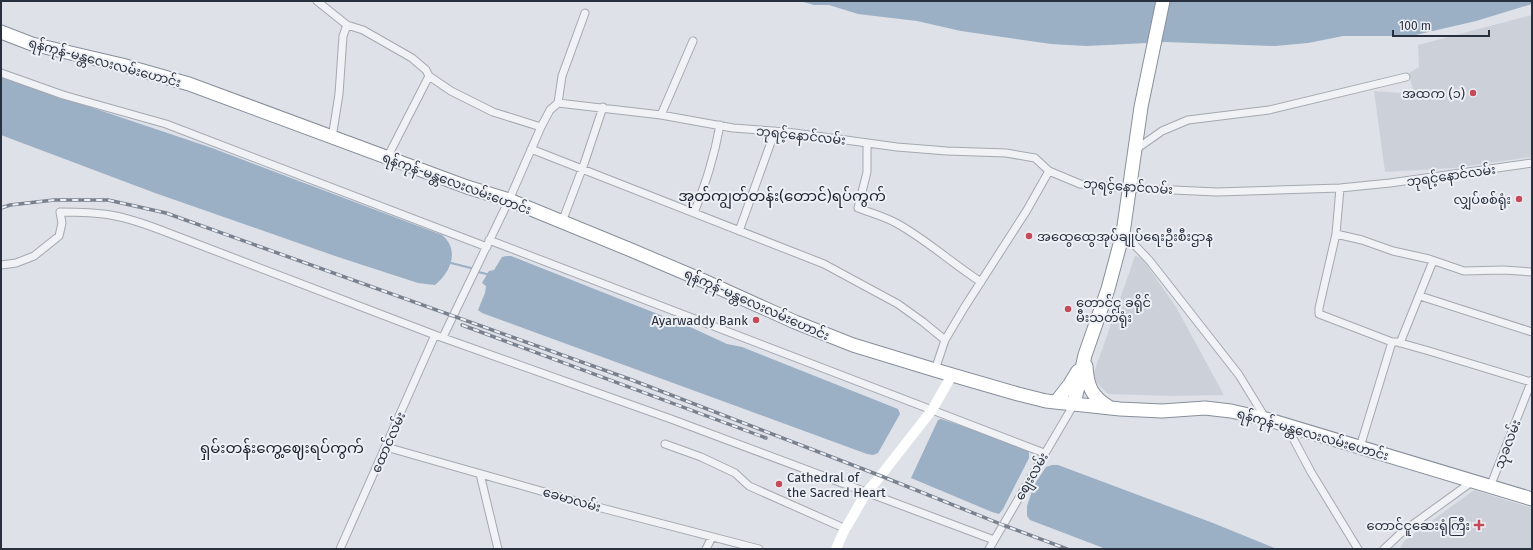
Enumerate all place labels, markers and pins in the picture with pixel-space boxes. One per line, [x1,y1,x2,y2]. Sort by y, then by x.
place label: အထက (၁) [1402,86,1465,101]
marker: အထက (၁) [1468,88,1478,98]
place label: လျှပ်စစ်ရုံး [1453,191,1511,210]
marker: လျှပ်စစ်ရုံး [1514,194,1524,204]
place label: အထွေထွေအုပ်ချုပ်ရေးဦးစီးဌာန [1037,228,1213,247]
marker: အထွေထွေအုပ်ချုပ်ရေးဦးစီးဌာန [1024,231,1034,241]
place label: တောင်ငူ ခရိုင် မီးသတ်ရုံး [1076,294,1151,328]
marker: တောင်ငူ ခရိုင် မီးသတ်ရုံး [1063,304,1073,314]
place label: Ayarwaddy Bank [651,313,748,328]
marker: Ayarwaddy Bank [751,315,761,325]
place label: Cathedral of the Sacred Heart [787,470,886,500]
marker: Cathedral of the Sacred Heart [774,479,784,489]
place label: တောင်ငူဆေးရုံကြီး [1366,517,1470,536]
marker: တောင်ငူဆေးရုံကြီး [1473,519,1485,531]

